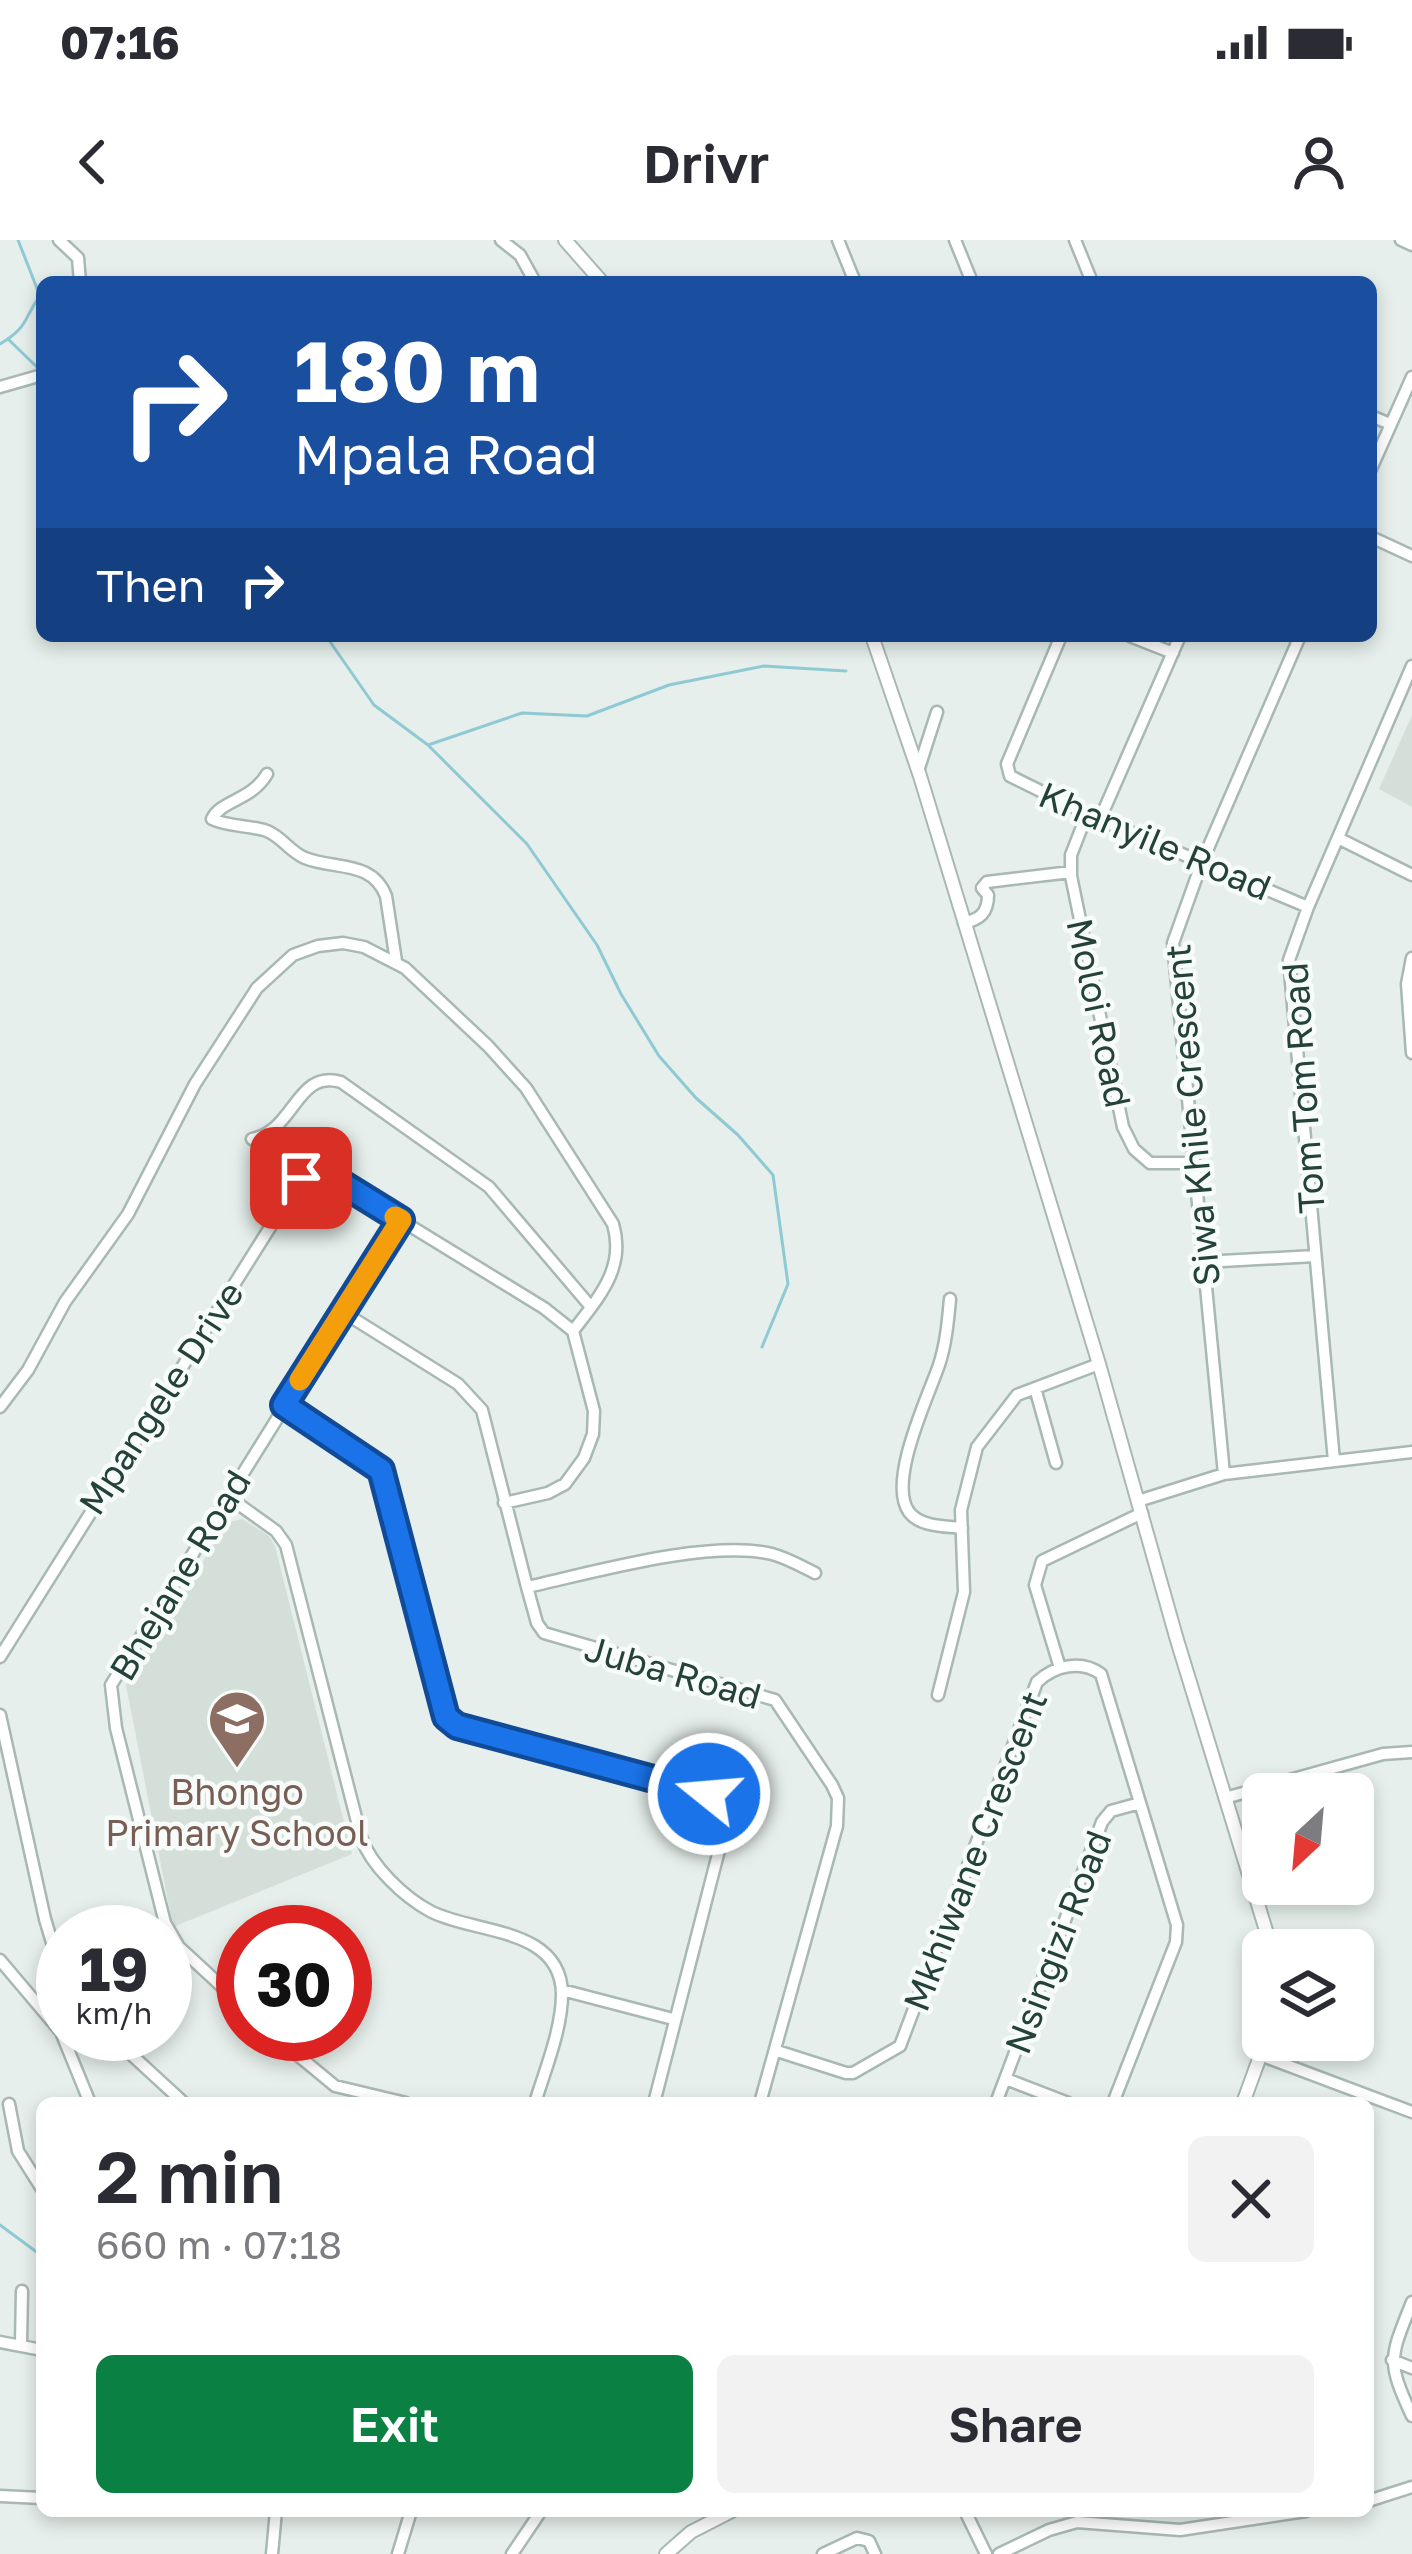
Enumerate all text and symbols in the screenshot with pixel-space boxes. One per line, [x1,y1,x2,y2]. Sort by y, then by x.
text: 07:16 [60,15,180,69]
icon: back [60,129,126,195]
icon: person [1286,129,1352,195]
text: Drivr [643,130,769,195]
text: 180 m [294,320,540,420]
icon: right [96,324,252,480]
text: Mpala Road [294,421,598,486]
icon: right [229,552,295,618]
text: Then [96,558,205,612]
street label: Khanyile Road [1033,772,1278,909]
street label: Moloi Road [1058,914,1140,1111]
street label: Siwa Khile Crescent [1155,942,1228,1288]
street label: Tom Tom Road [1272,961,1333,1215]
pin [250,1127,352,1229]
icon: arrive [268,1145,334,1211]
street label: Mpangele Drive [69,1273,252,1522]
street label: Bhejane Road [100,1462,259,1688]
street label: Juba Road [580,1626,766,1717]
street label: Mkhiwane Crescent [894,1685,1055,2017]
school or university icon: Bhongo Primary School [206,1688,268,1770]
position arrow [646,1731,772,1857]
place label: Bhongo Primary School [105,1770,369,1854]
north arrow [1242,1773,1374,1905]
map controls [1242,1773,1374,2061]
street label: Nsingizi Road [995,1824,1120,2059]
speed limit sign: 30 [216,1905,372,2061]
button: layers [1242,1929,1374,2061]
text: 19 [79,1932,148,2004]
text: km/h [76,1995,152,2031]
text: 2 min [96,2132,283,2219]
button: close [1188,2136,1314,2262]
text: 660 m · 07:18 [96,2221,342,2268]
button: Exit [96,2355,693,2493]
button: Share [717,2355,1314,2493]

